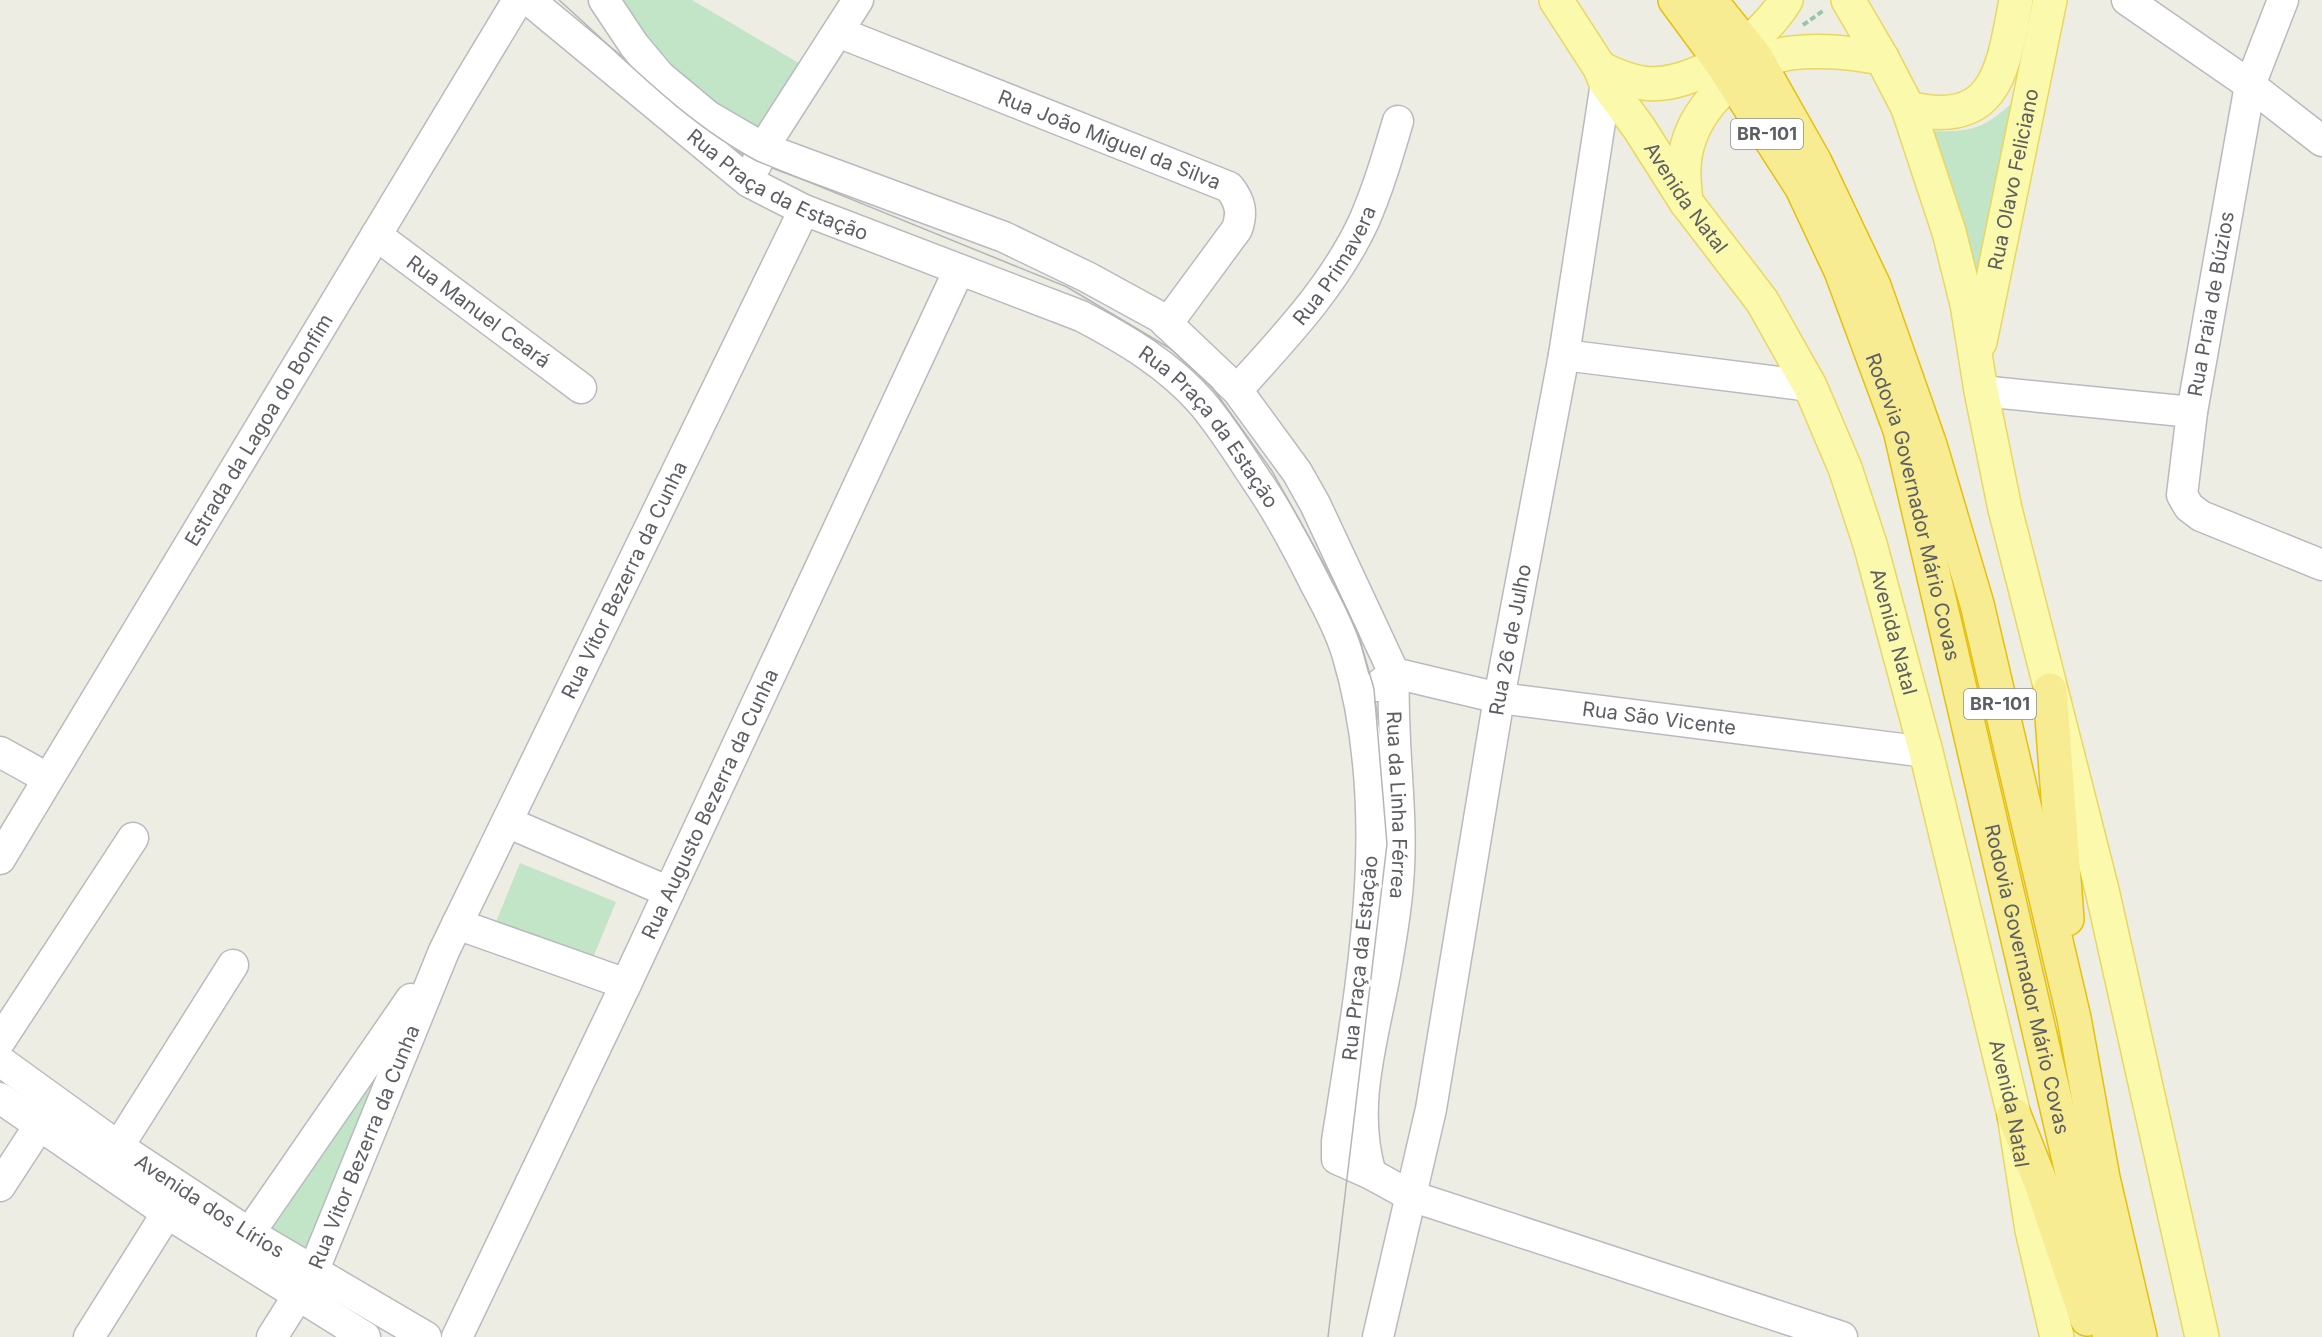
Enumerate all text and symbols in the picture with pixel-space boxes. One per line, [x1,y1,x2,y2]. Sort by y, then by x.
street label: Rua João Miguel da Silva [995,85,1224,194]
street label: Rua Olavo Feliciano [1983,86,2044,272]
road number: BR-101 [1731,119,1803,149]
street label: Rua Praça da Estação [682,124,872,245]
street label: Avenida Natal [1639,138,1733,258]
street label: Rua Primavera [1288,202,1381,330]
street label: Rua Praia de Búzios [2183,210,2239,398]
street label: Rua Manuel Ceará [402,250,555,373]
street label: Estrada da Lagoa do Bonfim [180,310,338,550]
street label: Rua Praça da Estação [1134,341,1283,512]
street label: Rodovia Governador Mário Covas [1861,350,1965,663]
street label: Rua Vitor Bezerra da Cunha [556,457,692,703]
street label: Rua 26 de Julho [1484,562,1536,717]
street label: Avenida Natal [1865,566,1922,697]
street label: Rua Augusto Bezerra da Cunha [637,665,783,943]
road number: BR-101 [1964,689,2036,719]
street label: Rua São Vicente [1581,697,1738,740]
street label: Rua da Linha Férrea [1382,711,1412,900]
street label: Rodovia Governador Mário Covas [1980,822,2075,1137]
street label: Rua Praça da Estação [1337,854,1383,1062]
street label: Rua Vitor Bezerra da Cunha [304,1021,425,1272]
street label: Avenida Natal [1984,1037,2034,1169]
street label: Avenida dos Lírios [131,1149,288,1263]

